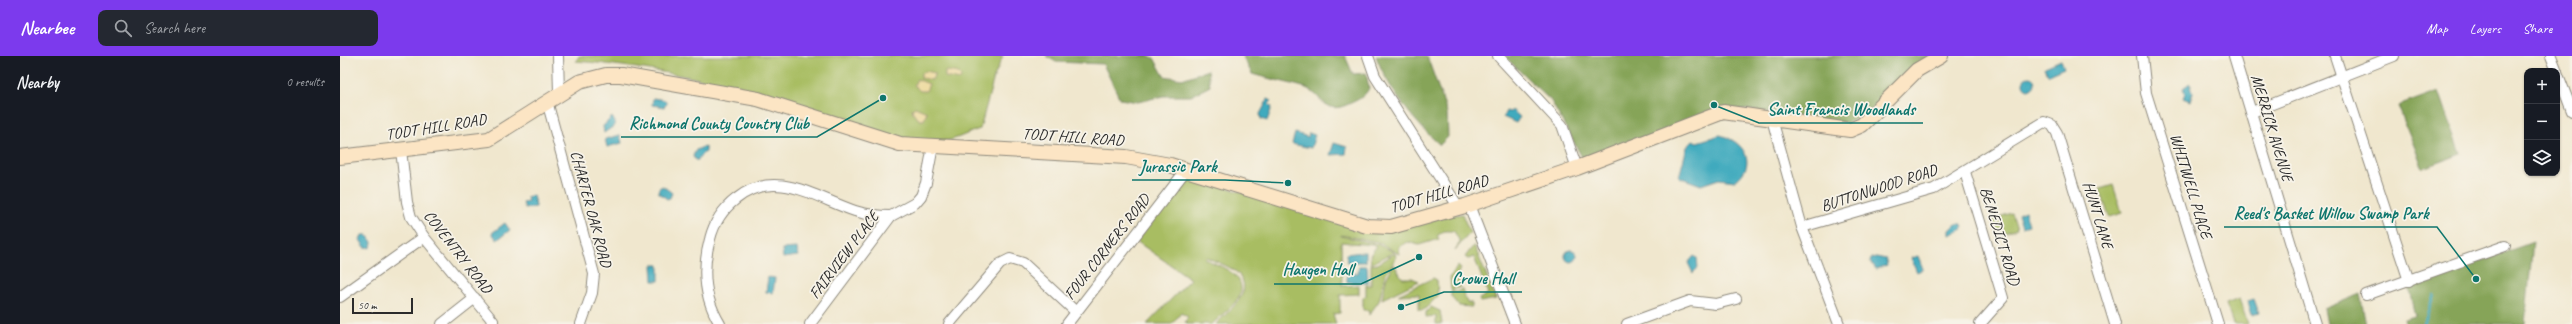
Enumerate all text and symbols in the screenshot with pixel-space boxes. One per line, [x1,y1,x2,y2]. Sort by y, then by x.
search box [98,10,378,46]
text: Nearbee [20,16,74,40]
icon: search [112,17,134,39]
text: Search here [144,19,205,38]
text: Map [2426,20,2448,37]
text: Layers [2470,20,2501,37]
text: Share [2523,20,2552,37]
map controls [2524,68,2560,176]
button: + [2524,68,2560,104]
text: Nearby [16,72,59,93]
street label: MERRICK AVENUE [2246,72,2298,186]
text: 0 results [286,74,324,90]
callout: Saint Francis Woodlands [1759,94,1923,123]
text: Saint Francis Woodlands [1767,99,1917,120]
button: − [2524,104,2560,140]
callout: Richmond County Country Club [621,108,817,137]
street label: TODT HILL ROAD [384,109,489,145]
text: Richmond County Country Club [629,113,811,134]
street label: TODT HILL ROAD [1022,123,1126,151]
street label: WHITWELL PLACE [2166,131,2217,243]
button: layers [2524,140,2560,176]
street label: CHARTER OAK ROAD [566,148,617,271]
callout: Jurassic Park [1132,151,1225,180]
text: Jurassic Park [1138,156,1218,177]
street label: BUTTONWOOD ROAD [1818,159,1941,216]
street label: TODT HILL ROAD [1388,170,1492,218]
street label: HUNT LANE [2078,179,2118,253]
street label: BENEDICT ROAD [1976,185,2025,289]
street label: FOUR CORNERS ROAD [1060,189,1155,304]
callout: Reed's Basket Willow Swamp Park [2224,198,2437,227]
text: Reed's Basket Willow Swamp Park [2233,203,2430,224]
street label: FAIRVIEW PLACE [805,205,885,303]
street label: COVENTRY ROAD [419,206,498,299]
callout: Haugen Hall [1274,255,1361,284]
text: Haugen Hall [1283,259,1357,280]
callout: Crowe Hall [1444,263,1522,292]
text: Crowe Hall [1452,268,1518,289]
scale bar [352,296,413,315]
text: 50 m [358,298,377,312]

